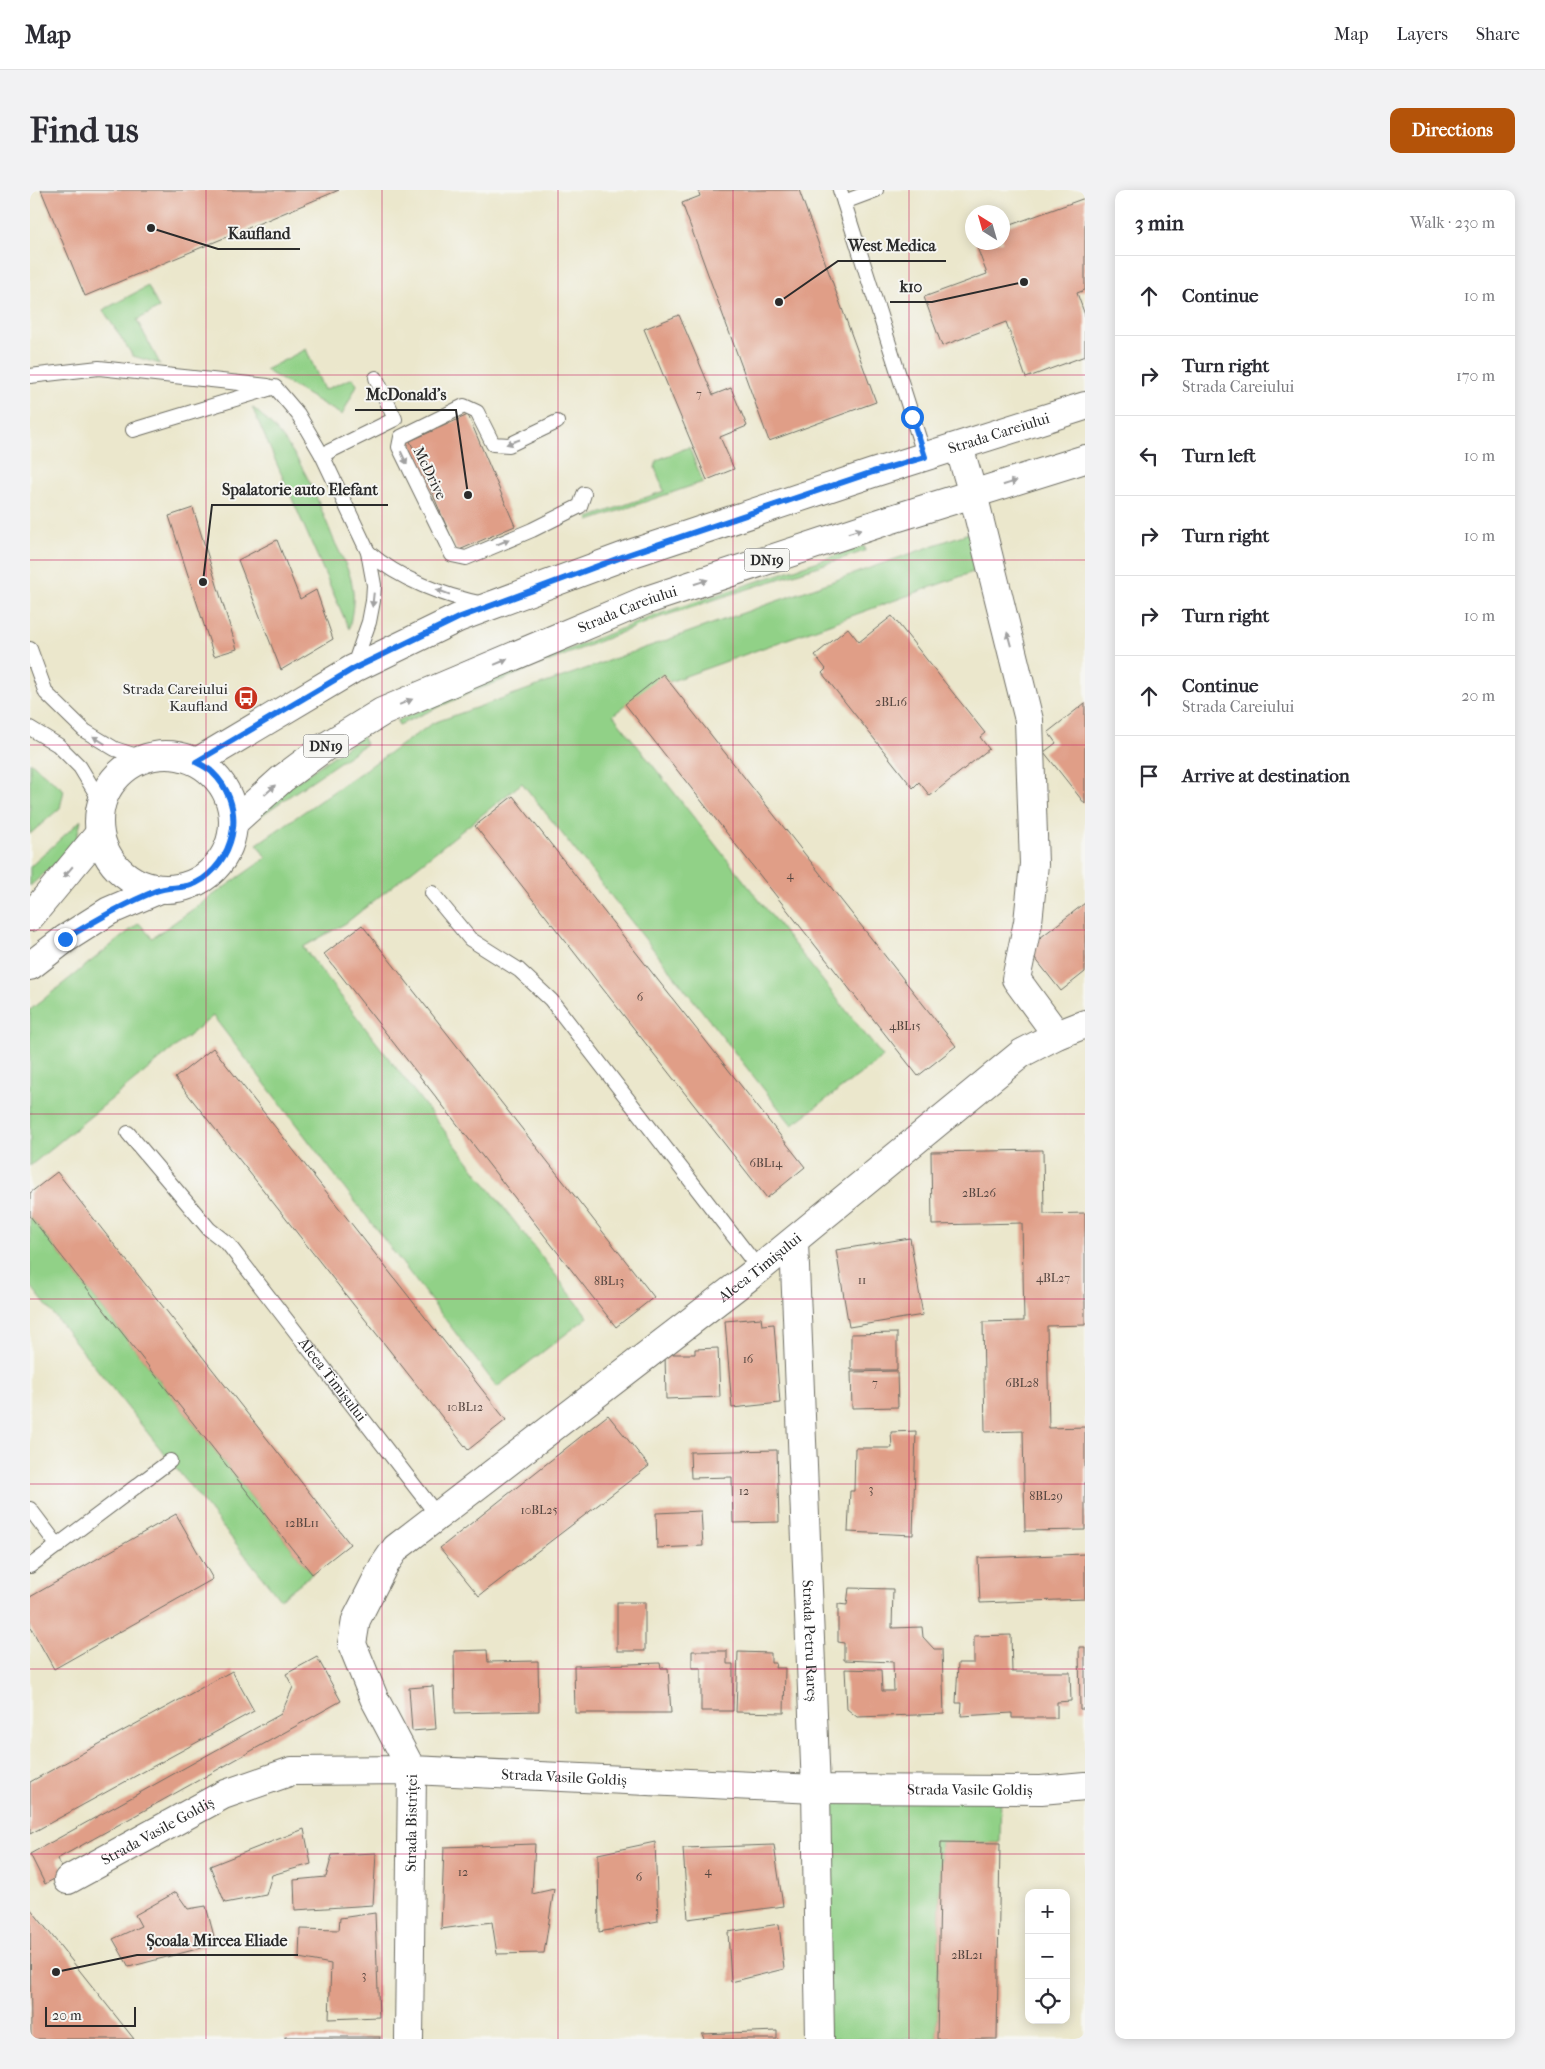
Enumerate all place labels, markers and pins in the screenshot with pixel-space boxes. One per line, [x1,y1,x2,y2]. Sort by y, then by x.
callout: Kaufland [218,218,300,249]
callout: West Medica [838,230,946,261]
callout: k10 [890,271,932,302]
callout: McDonald's [355,379,456,410]
callout: Spalatorie auto Elefant [212,474,388,505]
place label: Strada Careiului Kaufland [123,680,229,715]
bus stop icon: Strada Careiului Kaufland [233,685,259,711]
callout: Școala Mircea Eliade [137,1924,298,1955]

